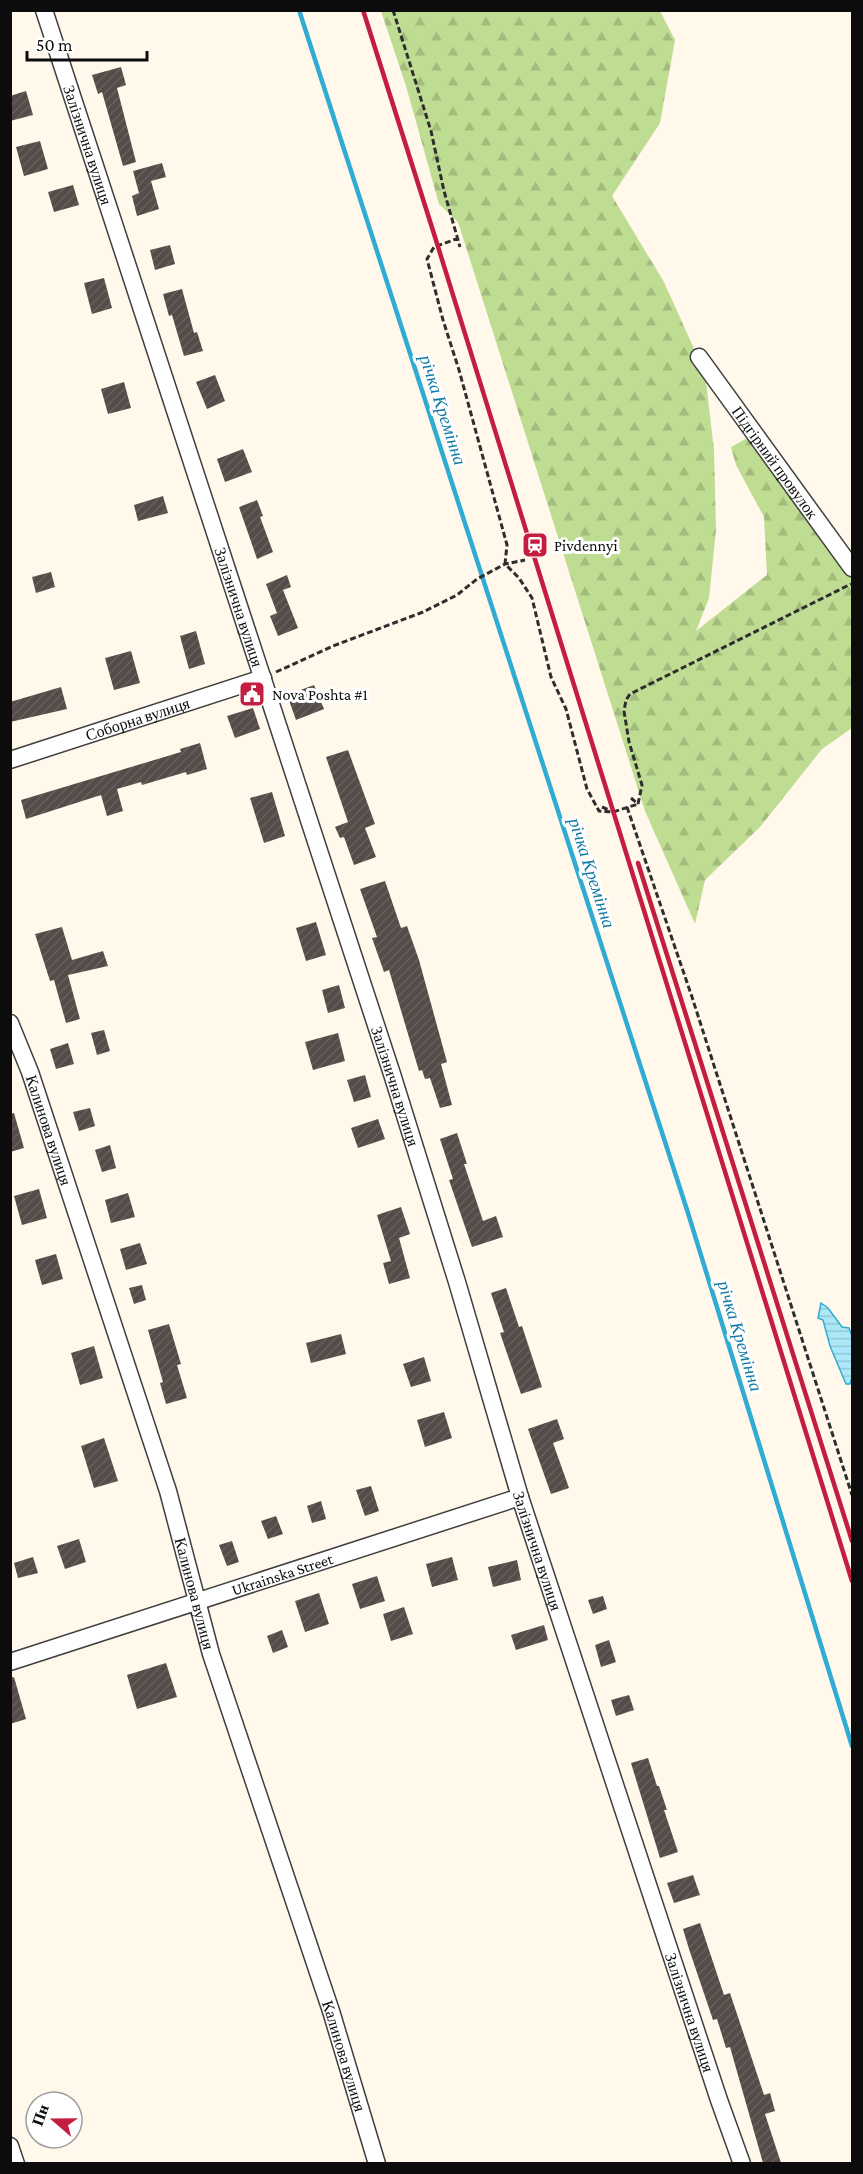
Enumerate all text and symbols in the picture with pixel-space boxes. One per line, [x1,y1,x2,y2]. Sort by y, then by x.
scale bar [27,24,147,62]
text: 50 m [36,35,73,55]
street label: Залізнична вулиця [60,83,115,208]
water label: річка Кремінна [415,350,470,468]
street label: Підгірний провулок [729,403,821,522]
station icon: Pivdennyi [520,530,550,560]
place label: Pivdennyi [554,537,618,555]
street label: Залізнична вулиця [211,545,266,670]
public building icon: Nova Poshta #1 [237,679,267,709]
place label: Nova Poshta #1 [272,686,368,703]
street label: Соборна вулиця [84,694,192,744]
water label: річка Кремінна [564,813,619,931]
street label: Залізнична вулиця [368,1024,422,1149]
street label: Калинова вулиця [23,1073,75,1188]
water label: річка Кремінна [713,1276,766,1394]
street label: Залізнична вулиця [510,1489,565,1613]
street label: Калинова вулиця [172,1536,218,1652]
street label: Ukrainska Street [230,1550,336,1599]
street label: Залізнична вулиця [662,1951,717,2075]
street label: Калинова вулиця [319,1998,369,2114]
north arrow [24,2090,84,2150]
text: Пн [29,2102,52,2128]

